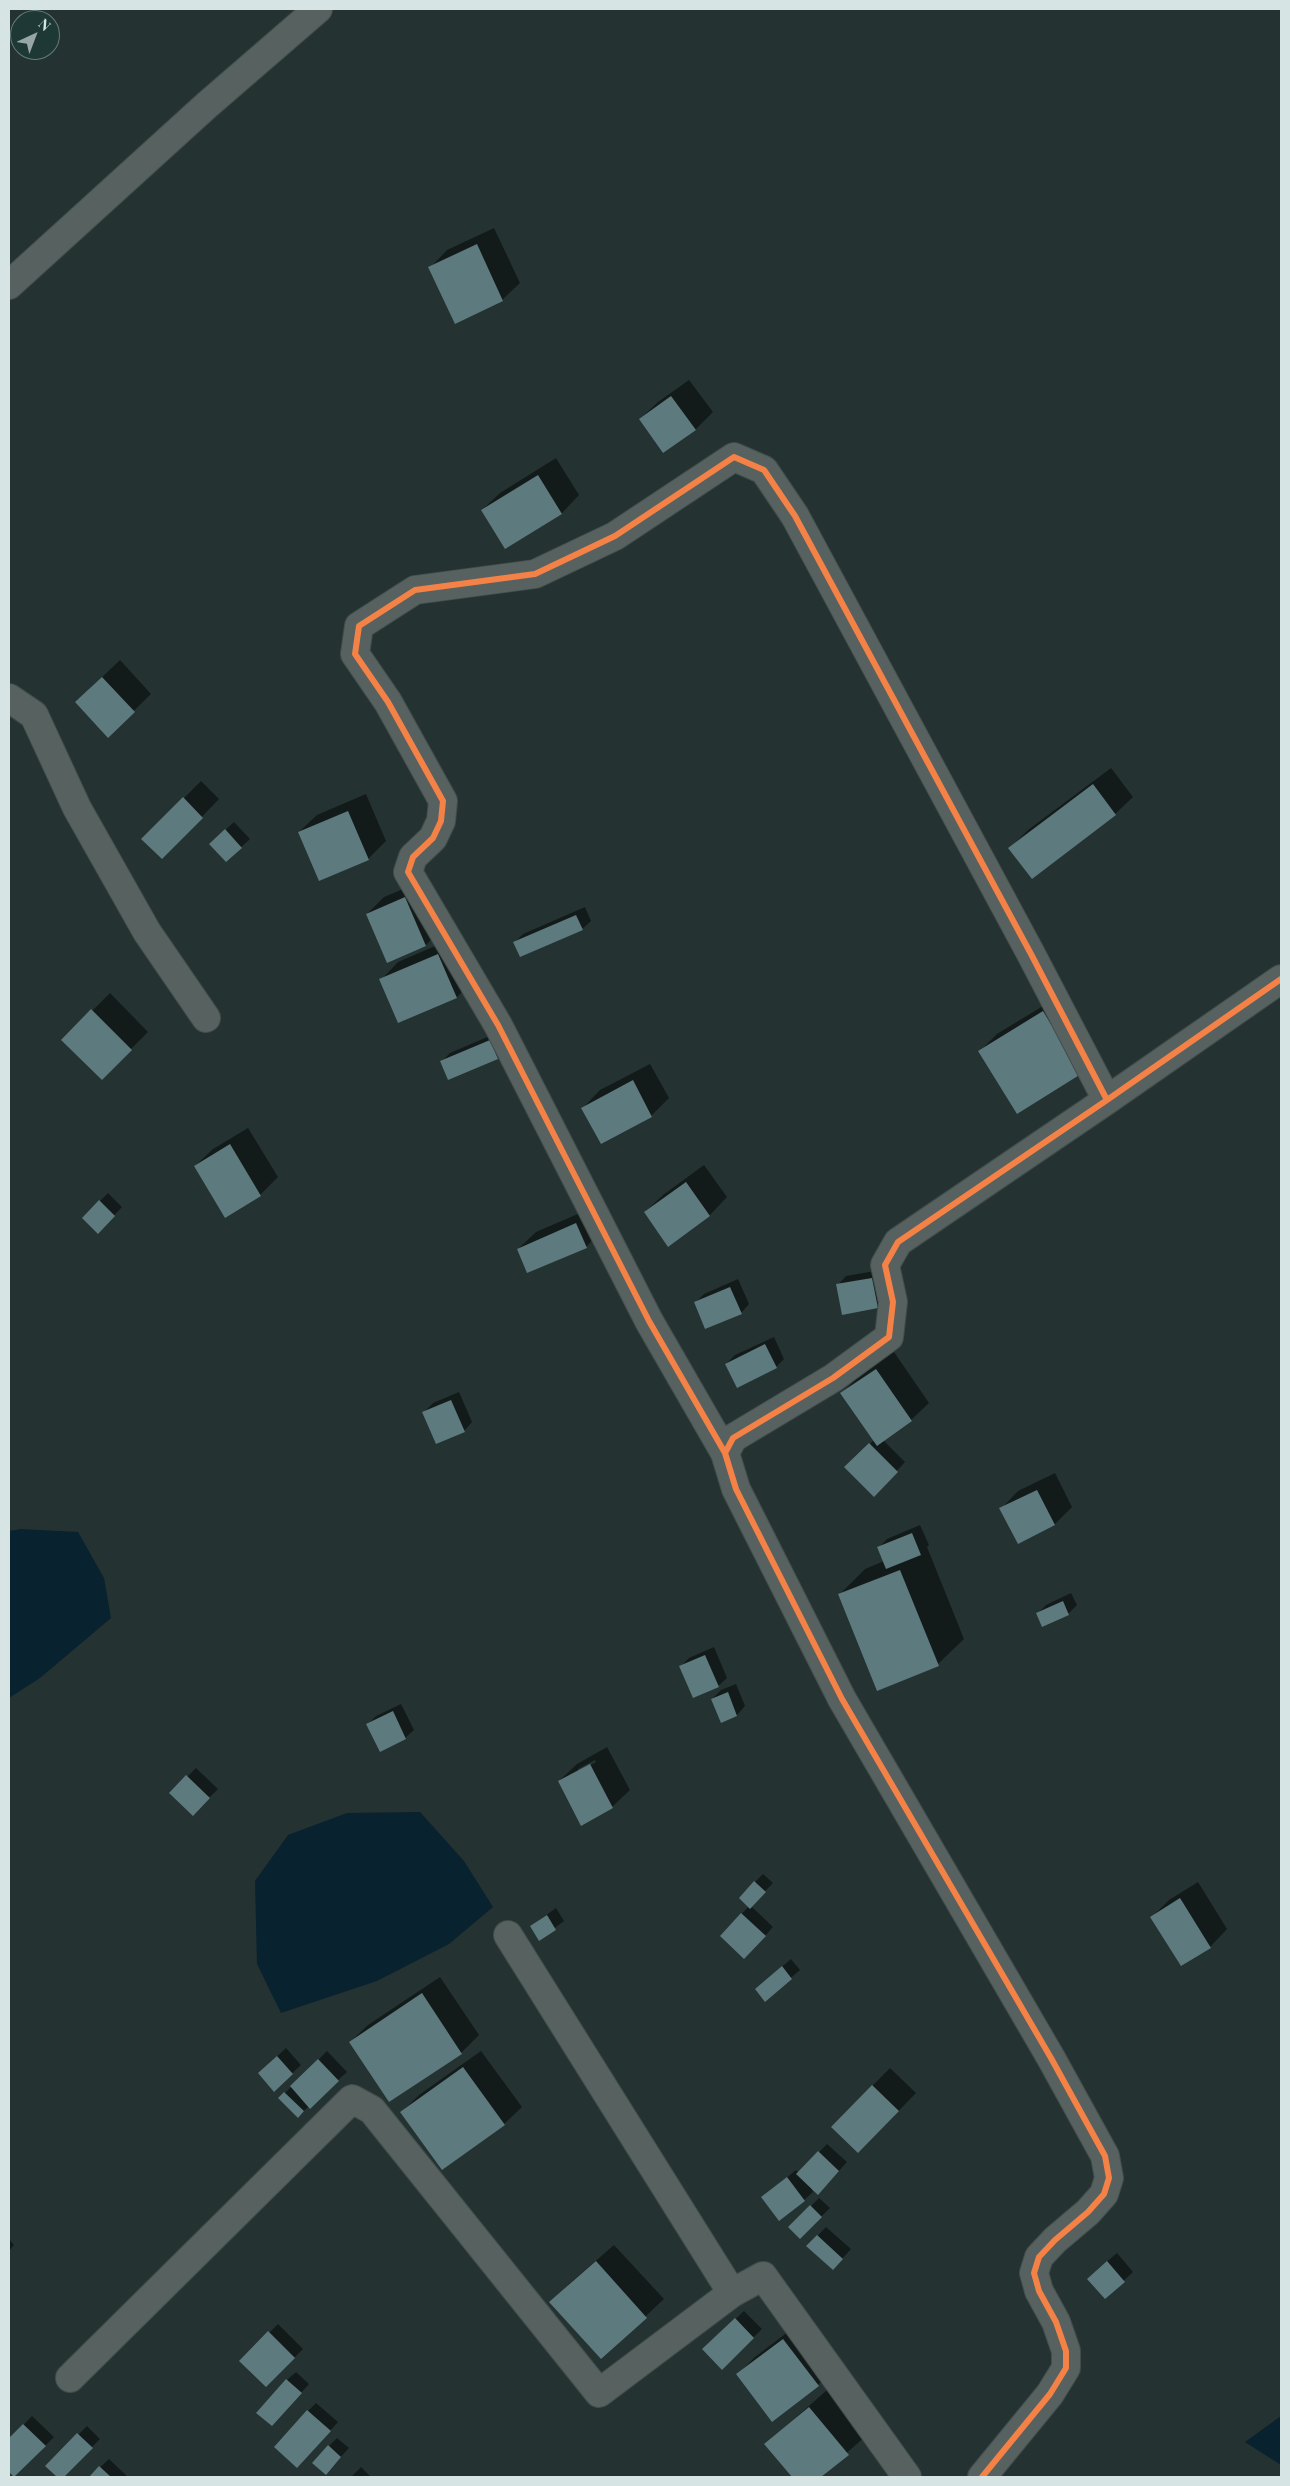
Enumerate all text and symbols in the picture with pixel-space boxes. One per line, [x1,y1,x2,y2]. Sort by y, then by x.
north arrow [10,10,60,60]
text: N [35,14,55,35]

